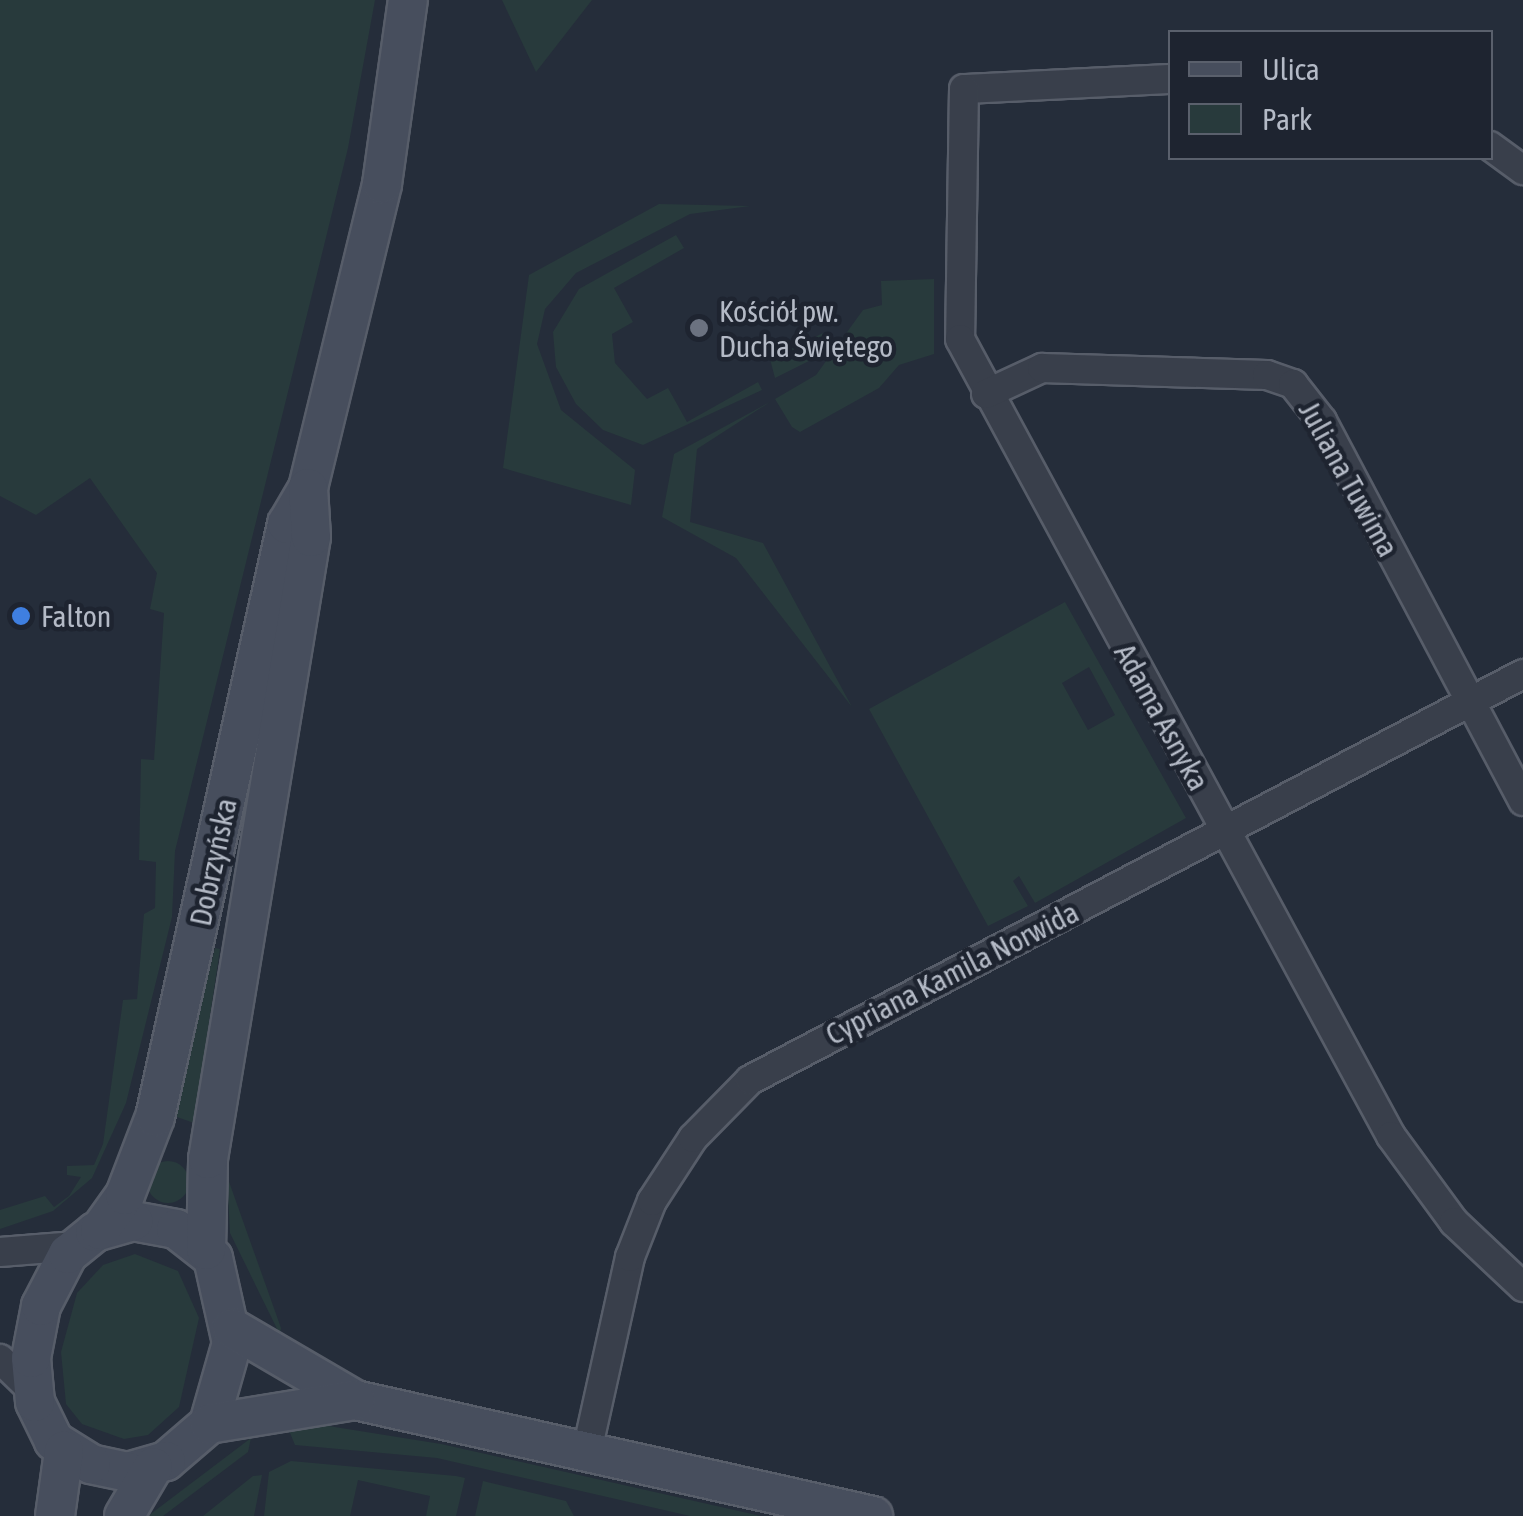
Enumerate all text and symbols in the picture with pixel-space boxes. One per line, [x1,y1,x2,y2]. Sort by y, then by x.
legend [1168,30,1493,160]
text: Ulica [1262,52,1320,86]
text: Park [1262,102,1312,136]
place label: Kościół pw. Ducha Świętego [719,293,893,364]
marker: Kościół pw. Ducha Świętego [688,317,710,339]
street label: Juliana Tuwima [1292,395,1406,563]
place label: Falton [41,598,111,634]
marker: Falton [10,605,32,627]
street label: Adama Asnyka [1107,637,1217,797]
street label: Dobrzyńska [182,795,244,929]
street label: Cypriana Kamila Norwida [820,894,1084,1052]

